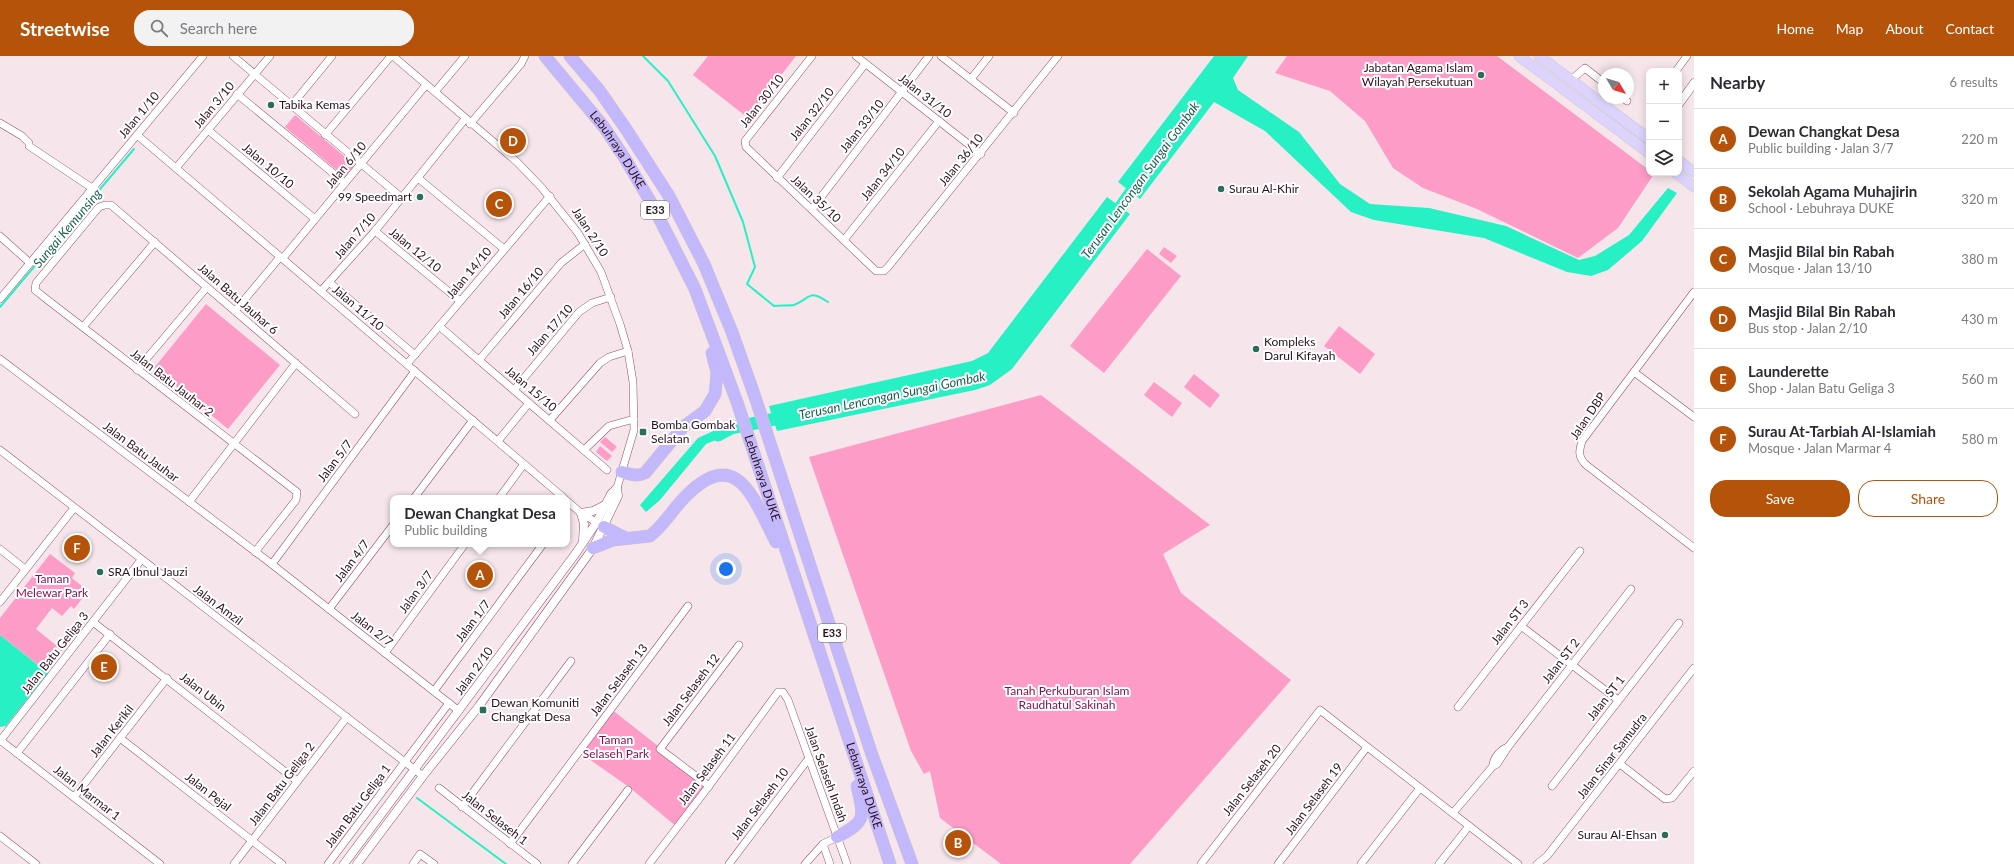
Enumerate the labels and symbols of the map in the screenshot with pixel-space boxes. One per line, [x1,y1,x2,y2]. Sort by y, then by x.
place label: Jabatan Agama Islam Wilayah Persekutuan [1362,60,1473,89]
north arrow [1598,68,1634,104]
street label: Jalan 31/10 [896,70,955,121]
marker: Jabatan Agama Islam Wilayah Persekutuan [1476,70,1486,80]
street label: Jalan 30/10 [736,71,787,130]
street label: Jalan 3/10 [190,79,237,131]
street label: Jalan 32/10 [786,84,837,143]
street label: Jalan 1/10 [115,89,162,141]
street label: Jalan 33/10 [836,96,887,155]
place label: Tabika Kemas [279,97,350,112]
water label: Terusan Lencongan Sungai Gombak [1078,98,1203,262]
marker: Tabika Kemas [266,100,276,110]
street label: Lebuhraya DUKE [587,108,649,191]
pin: D [500,126,526,156]
street label: Jalan 36/10 [935,131,986,189]
street label: Jalan 6/10 [322,139,369,191]
street label: Jalan 10/10 [240,140,297,192]
street label: Jalan 34/10 [857,144,908,203]
street label: Jalan 35/10 [788,172,844,226]
place label: Surau Al-Khir [1229,181,1300,196]
marker: Surau Al-Khir [1216,184,1226,194]
water label: Sungai Kemunsing [29,185,105,271]
place label: 99 Speedmart [338,189,413,204]
pin: C [486,189,512,219]
marker: 99 Speedmart [415,192,425,202]
road number: E33 [641,201,669,219]
street label: Jalan 2/10 [569,204,612,259]
street label: Jalan 7/10 [331,210,379,262]
street label: Jalan 12/10 [386,224,444,275]
street label: Jalan 14/10 [443,244,495,301]
street label: Jalan Batu Jauhar 6 [195,260,281,337]
street label: Jalan 16/10 [495,264,547,321]
street label: Jalan 11/10 [330,282,387,334]
street label: Jalan 17/10 [523,301,576,358]
place label: Kompleks Darul Kifayah [1264,334,1335,363]
marker: Kompleks Darul Kifayah [1251,344,1261,354]
street label: Jalan Batu Jauhar 2 [128,346,217,420]
street label: Jalan 15/10 [503,363,560,415]
water label: Terusan Lencongan Sungai Gombak [797,367,988,423]
street label: Jalan DBP [1566,389,1609,442]
place label: Bomba Gombak Selatan [651,417,736,446]
street label: Jalan Batu Jauhar [100,418,183,485]
marker: Bomba Gombak Selatan [638,427,648,437]
street label: Lebuhraya DUKE [741,433,784,523]
street label: Jalan 5/7 [314,437,355,485]
pin: F [64,533,90,563]
street label: Jalan 4/7 [331,537,372,585]
your location [716,559,736,579]
pin: A [467,560,493,590]
place label: SRA Ibnul Jauzi [108,564,188,579]
marker: SRA Ibnul Jauzi [95,567,105,577]
street label: Jalan 3/7 [395,568,436,616]
park label: Taman Melewar Park [16,571,89,600]
street label: Jalan Amzil [191,581,246,628]
street label: Jalan ST 3 [1487,596,1532,647]
street label: Jalan 1/7 [452,597,493,645]
street label: Jalan 2/7 [349,608,396,650]
street label: Jalan Batu Geliga 3 [18,609,91,697]
road number: E33 [818,624,846,642]
street label: Jalan ST 2 [1538,635,1583,686]
street label: Jalan Selaseh 13 [587,641,651,719]
street label: Jalan 2/10 [451,644,496,698]
street label: Jalan Selaseh 12 [659,651,723,729]
pin: E [91,652,117,682]
street label: Jalan Ubin [177,669,229,714]
street label: Jalan ST 1 [1583,672,1628,723]
park label: Tanah Perkuburan Islam Raudhatul Sakinah [1005,683,1130,712]
place label: Dewan Komuniti Changkat Desa [491,695,579,724]
street label: Jalan Kerikil [87,702,137,760]
marker: Dewan Komuniti Changkat Desa [478,705,488,715]
street label: Jalan Sinar Samudra [1574,710,1650,801]
street label: Jalan Selaseh Indah [802,724,851,824]
street label: Jalan Selaseh 11 [675,730,739,808]
park label: Taman Selaseh Park [583,732,650,761]
street label: Jalan Batu Geliga 2 [246,739,318,828]
street label: Lebuhraya DUKE [843,740,886,831]
street label: Jalan Selaseh 20 [1219,741,1284,818]
street label: Jalan Selaseh 19 [1282,760,1346,838]
street label: Jalan Batu Geliga 1 [322,761,394,850]
street label: Jalan Marmar 1 [51,762,124,823]
street label: Jalan Selaseh 10 [728,765,792,843]
street label: Jalan Pejal [182,769,234,814]
street label: Jalan Selaseh 1 [459,787,531,848]
place label: Surau Al-Ehsan [1578,827,1657,842]
pin: B [945,828,971,858]
marker: Surau Al-Ehsan [1660,830,1670,840]

